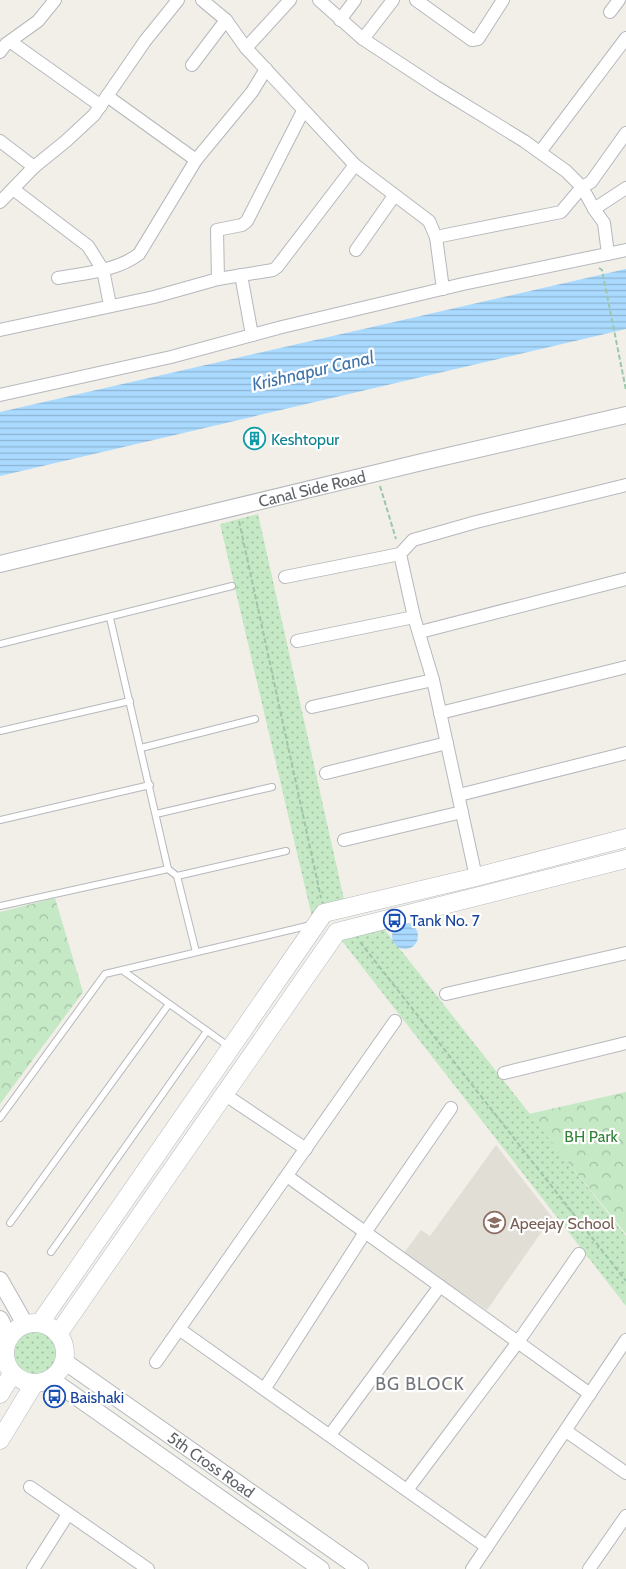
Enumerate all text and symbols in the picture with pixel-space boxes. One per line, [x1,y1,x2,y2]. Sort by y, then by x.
water label: Krishnapur Canal [250,346,377,396]
building icon: Keshtopur [243,427,267,451]
place label: Keshtopur [271,430,340,449]
street label: Canal Side Road [257,467,368,511]
bus stop icon: Tank No. 7 [382,908,406,932]
place label: Tank No. 7 [410,911,480,930]
park label: BH Park [564,1127,618,1146]
school or university icon: Apeejay School [482,1211,506,1235]
place label: Apeejay School [510,1214,614,1233]
district label: BG BLOCK [375,1373,465,1395]
bus stop icon: Baishaki [42,1385,66,1409]
place label: Baishaki [70,1388,124,1407]
street label: 5th Cross Road [164,1428,258,1502]

